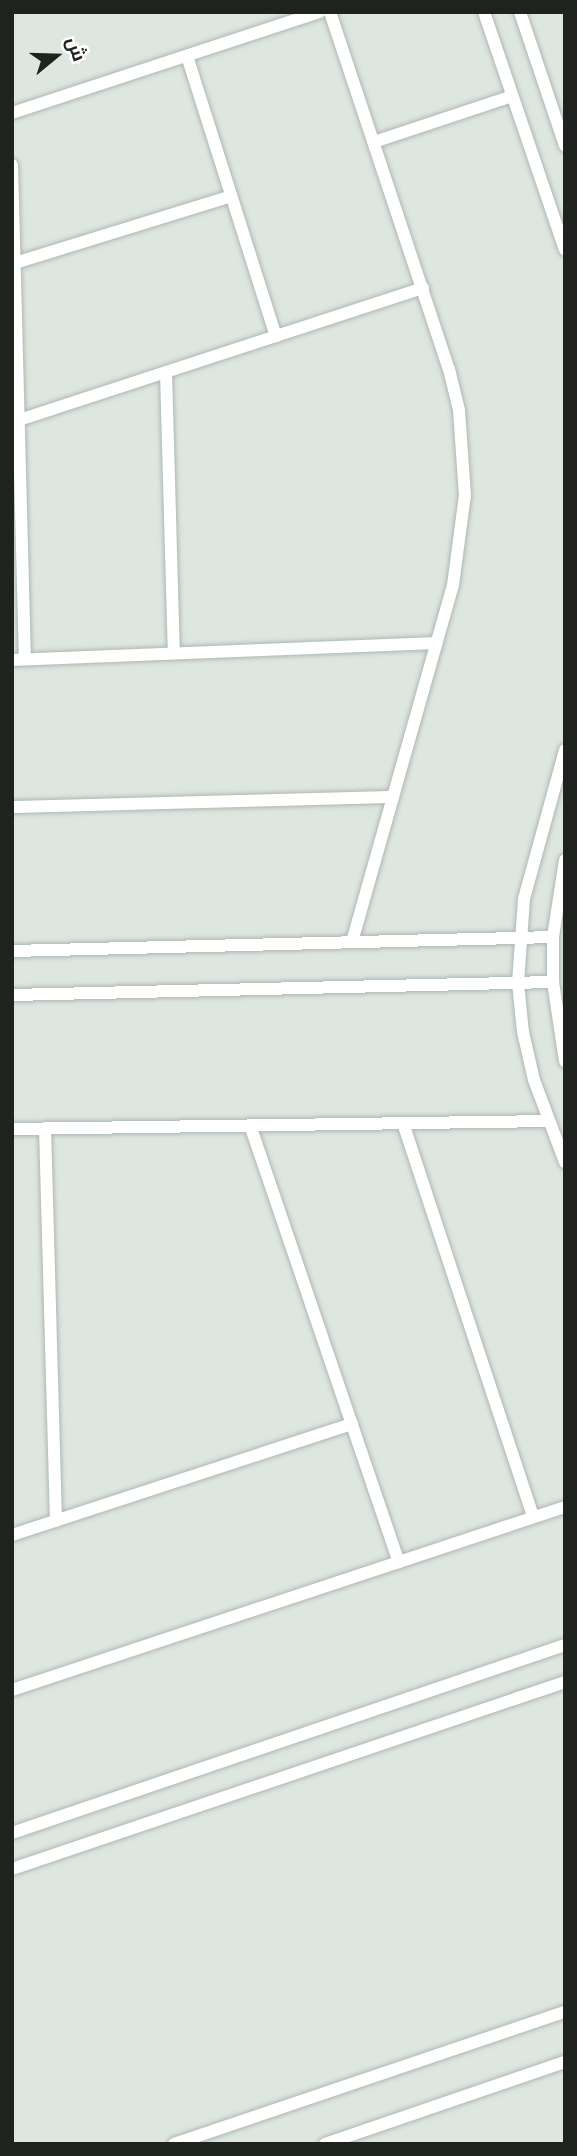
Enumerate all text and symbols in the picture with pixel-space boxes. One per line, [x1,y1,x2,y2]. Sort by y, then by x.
north arrow [21,21,91,91]
text: ش [61,33,92,65]

